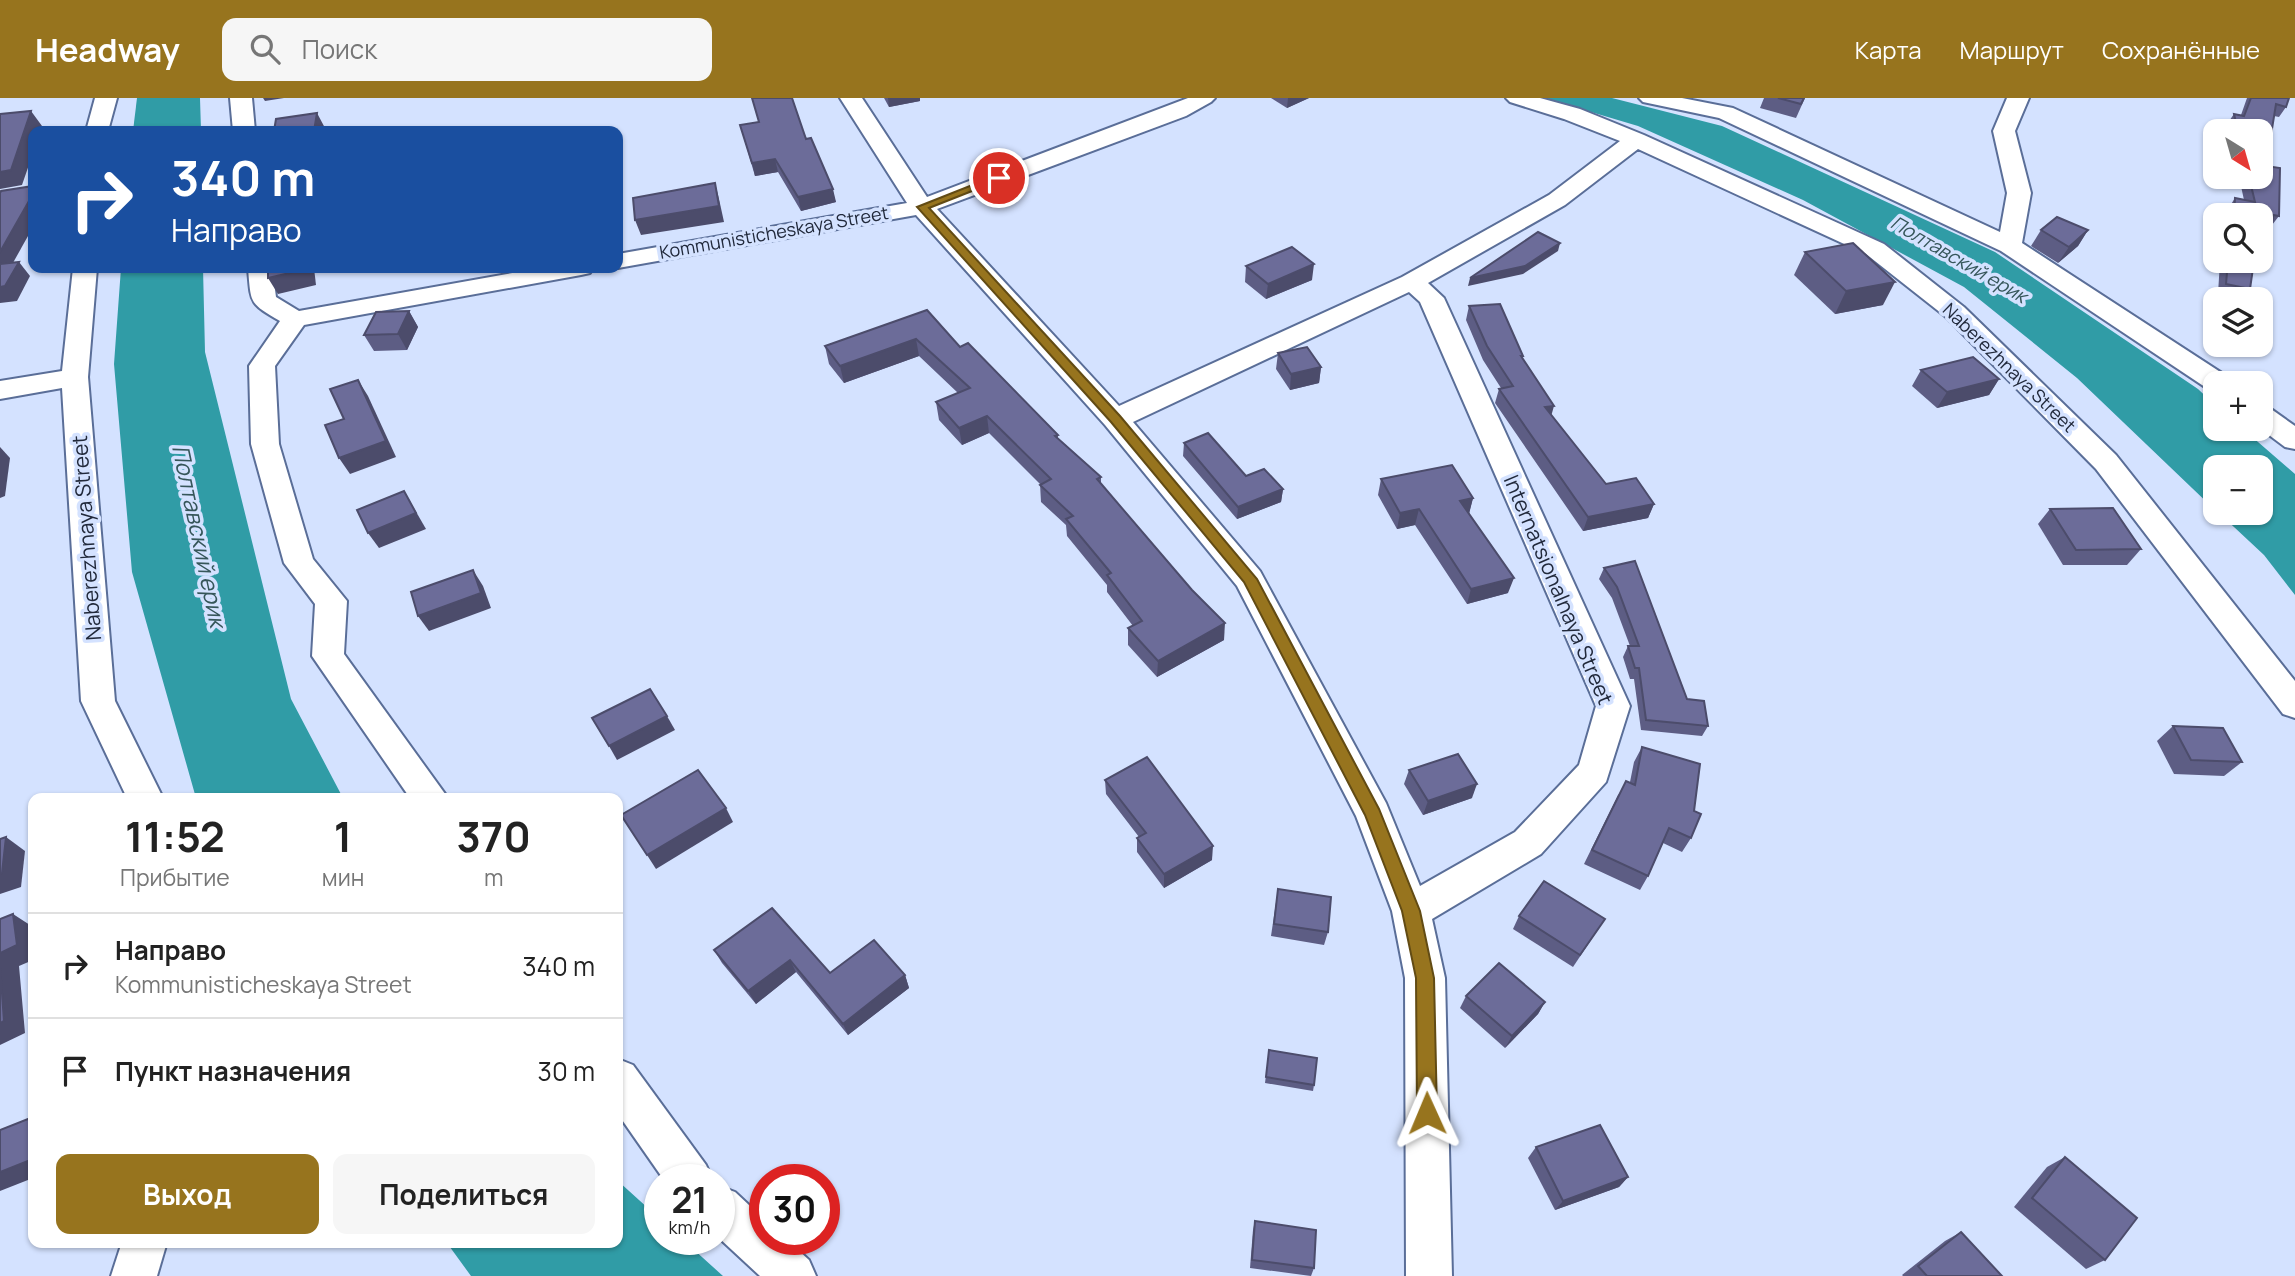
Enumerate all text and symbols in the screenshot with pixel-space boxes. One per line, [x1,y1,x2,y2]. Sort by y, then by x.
search box [222,18,712,81]
text: Headway [35,27,180,72]
icon: search [246,30,284,68]
text: Поиск [302,31,377,67]
text: Карта [1855,33,1922,66]
text: Маршрут [1960,33,2064,66]
text: Сохранённые [2102,33,2260,66]
north arrow [2203,119,2273,189]
map controls [2203,119,2273,525]
text: 340 m [171,144,315,211]
pin [969,148,1029,208]
icon: right [56,154,147,245]
icon: arrive [980,159,1018,197]
street label: Kommunisticheskaya Street [657,200,890,264]
button: search [2203,203,2273,273]
text: Направо [171,208,302,252]
water label: Полтавский ерик [1886,209,2034,310]
button: layers [2203,287,2273,357]
street label: Naberezhnaya Street [1938,297,2081,437]
button: + [2203,371,2273,441]
street label: Naberezhnaya Street [65,434,107,642]
water label: Полтавский ерик [165,442,236,633]
button: − [2203,455,2273,525]
street label: Internatsionalnaya Street [1498,471,1620,709]
text: 11:52 [125,807,225,865]
text: 1 [334,807,352,865]
text: 370 [456,807,531,865]
text: Прибытие [120,861,230,893]
text: мин [322,861,364,893]
text: m [484,861,503,893]
text: Направо [115,932,226,968]
icon: right [56,947,94,985]
text: 340 m [522,948,595,984]
text: Kommunisticheskaya Street [115,968,412,1000]
icon: arrive [56,1052,94,1090]
text: Пункт назначения [115,1053,351,1089]
text: 30 m [538,1053,595,1089]
position arrow [1390,1076,1464,1150]
button: Выход [56,1154,319,1234]
button: Поделиться [333,1154,595,1234]
speed limit sign: 30 [749,1164,840,1255]
text: 21 [671,1176,708,1224]
text: km/h [669,1215,710,1239]

